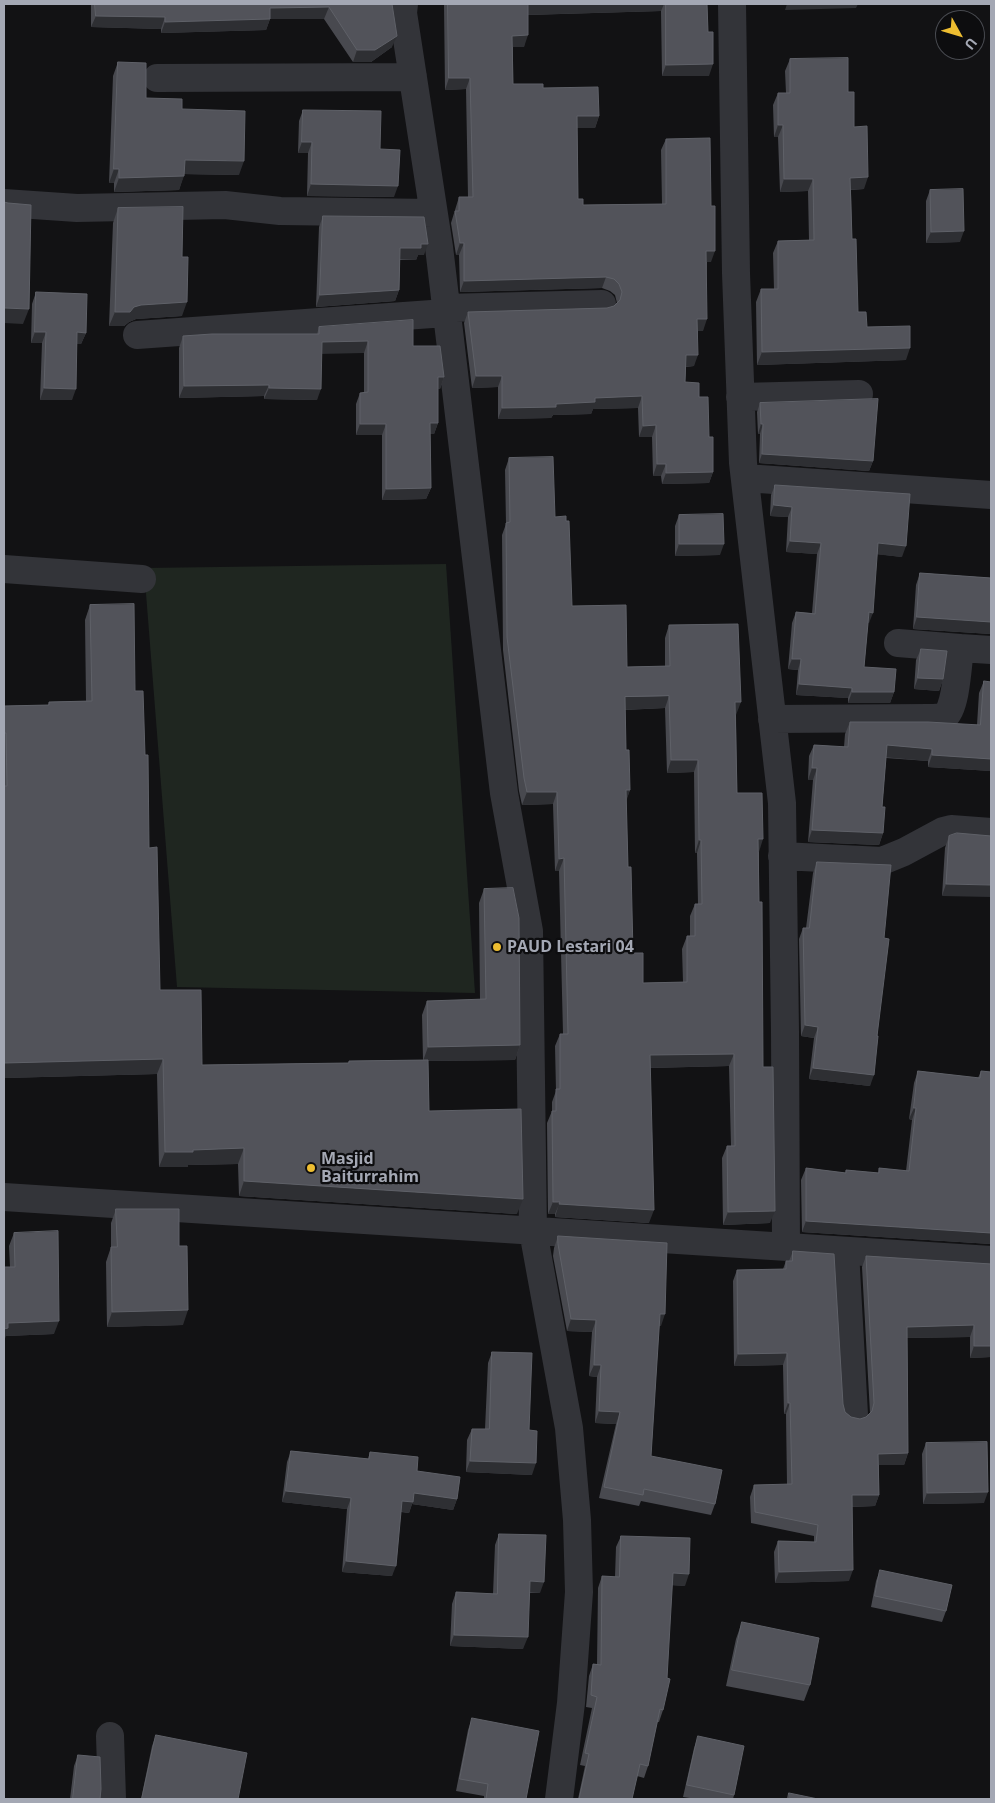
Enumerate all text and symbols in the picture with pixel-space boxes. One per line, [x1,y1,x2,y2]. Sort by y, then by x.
north arrow [935,10,985,60]
text: U [961,34,982,54]
place label: PAUD Lestari 04 [507,937,634,957]
marker: PAUD Lestari 04 [491,941,503,953]
place label: Masjid Baiturrahim [321,1149,419,1187]
marker: Masjid Baiturrahim [305,1162,317,1174]

